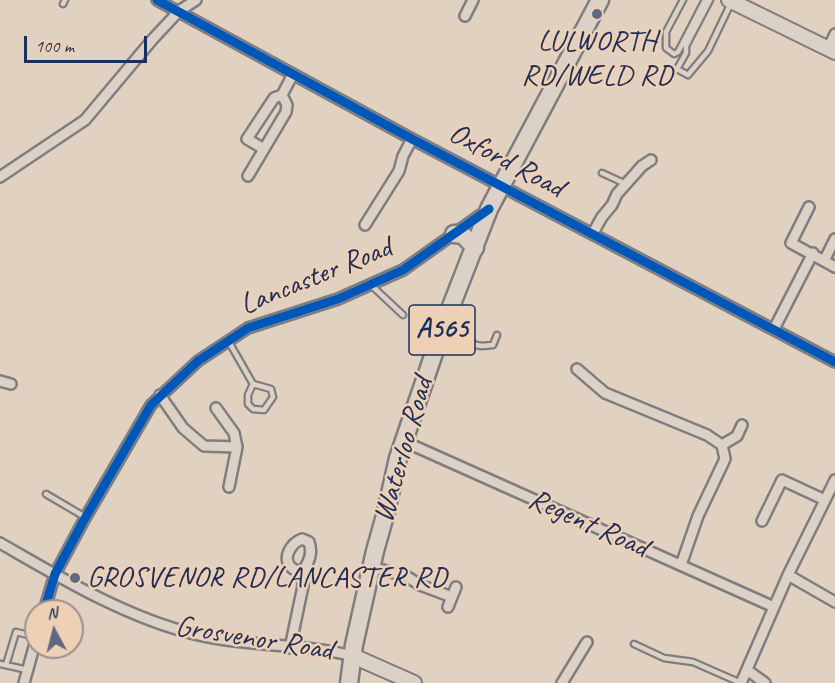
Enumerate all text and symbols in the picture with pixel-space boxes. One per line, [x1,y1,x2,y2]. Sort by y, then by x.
marker: LULWORTH RD/WELD RD [590,7,604,21]
scale bar [27,24,150,62]
place label: LULWORTH RD/WELD RD [521,24,673,94]
text: 100 m [35,35,74,57]
street label: Oxford Road [442,116,570,206]
street label: Lancaster Road [235,230,397,324]
road number: A565 [409,305,475,355]
street label: Waterloo Road [366,373,442,527]
street label: Regent Road [523,482,653,566]
place label: GROSVENOR RD/LANCASTER RD [87,560,447,596]
marker: GROSVENOR RD/LANCASTER RD [68,571,82,585]
north arrow [24,599,84,659]
text: N [46,603,58,624]
street label: Grosvenor Road [173,609,335,669]

